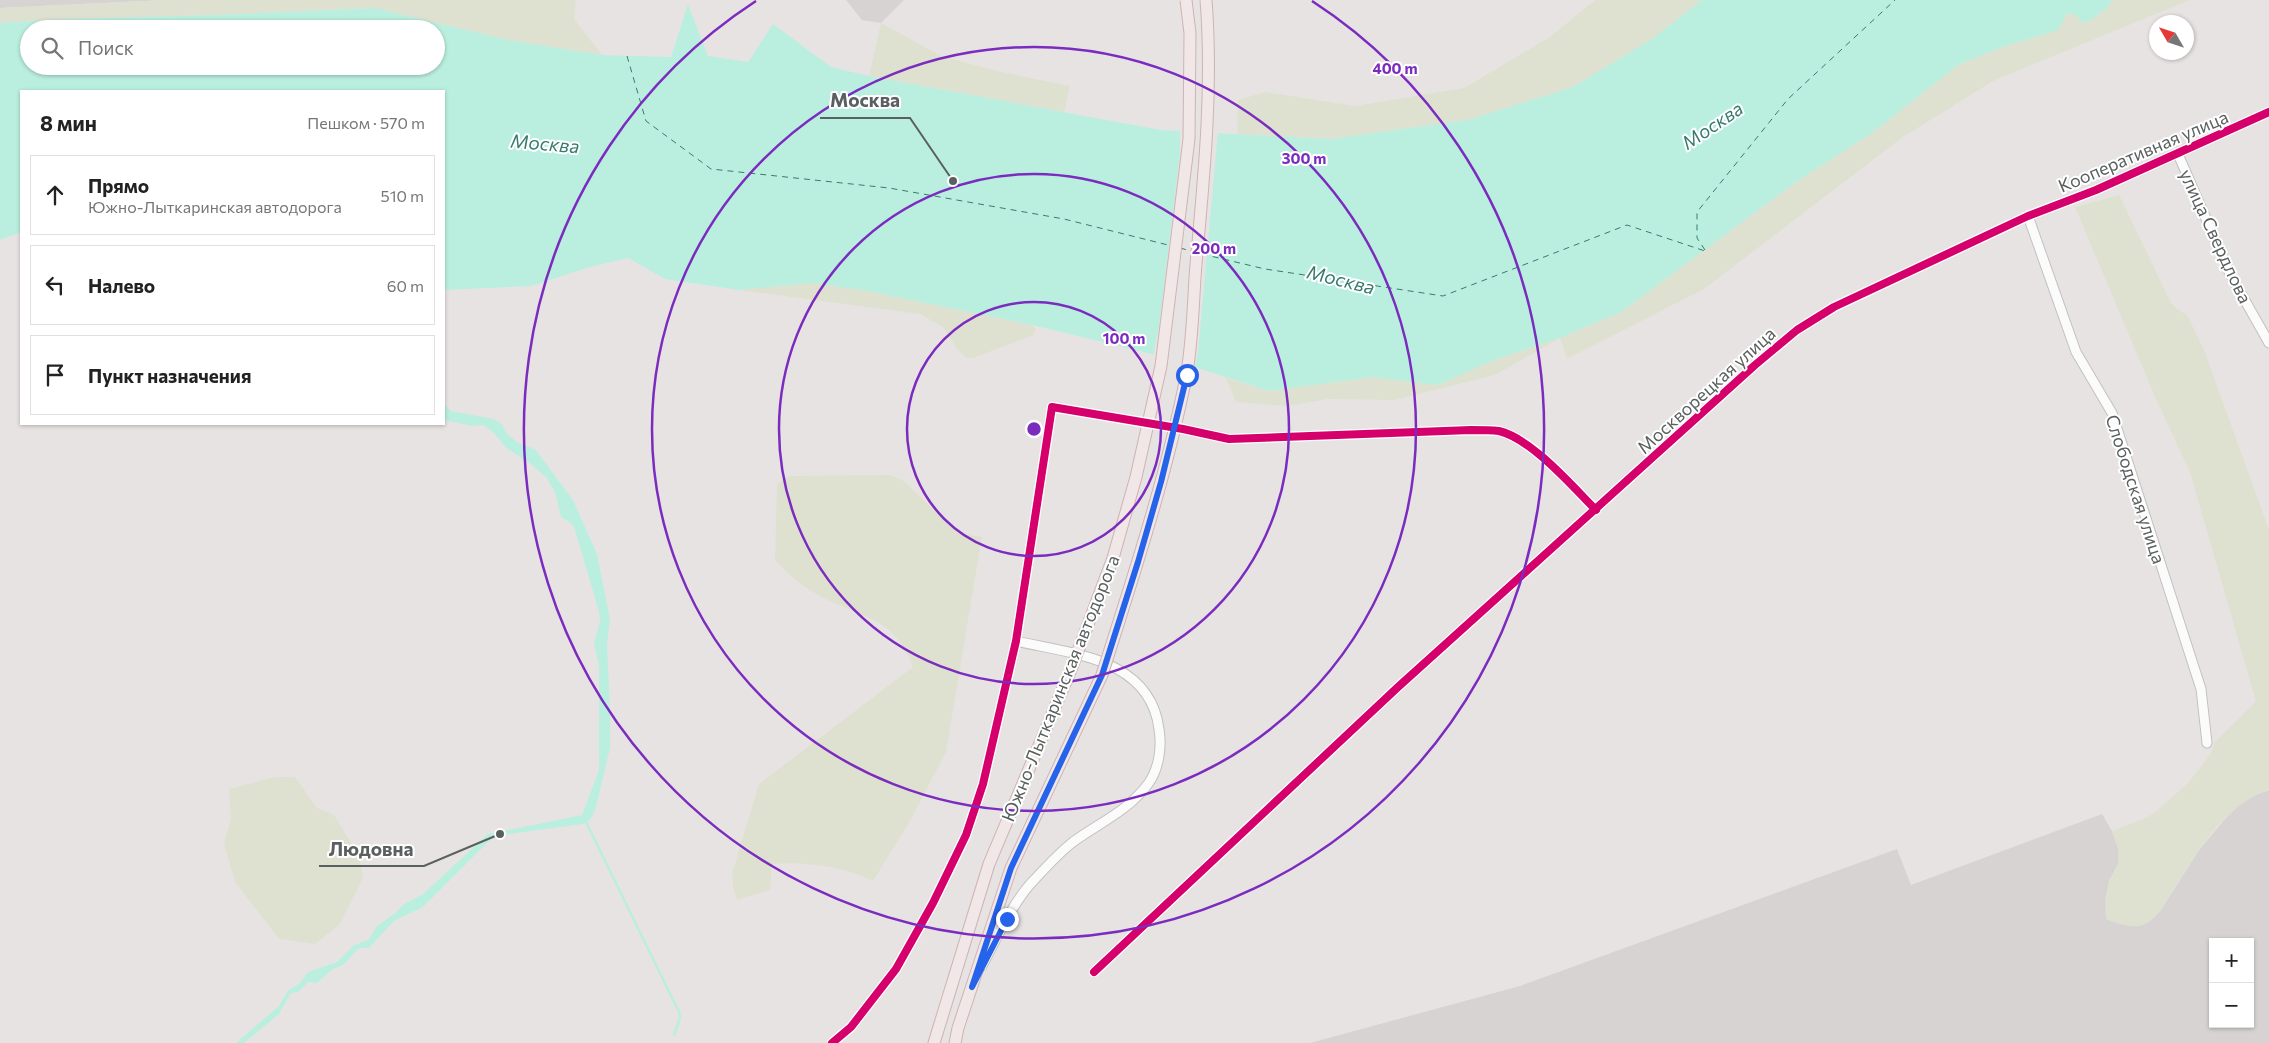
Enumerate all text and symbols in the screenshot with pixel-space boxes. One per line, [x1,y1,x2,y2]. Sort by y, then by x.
north arrow [2149,15,2194,60]
search box [20,20,445,75]
icon: search [38,34,66,62]
text: Поиск [78,36,134,59]
text: 400 m [1372,59,1418,77]
callout: Москва [820,84,910,118]
text: Москва [830,88,900,111]
water label: Москва [1677,96,1747,154]
street label: Кооперативная улица [2055,105,2231,197]
text: 8 мин [40,110,97,135]
text: Пешком · 570 m [307,113,425,132]
water label: Москва [510,129,581,157]
text: 300 m [1282,149,1326,167]
street label: улица Свердлова [2175,165,2257,307]
text: Прямо [88,174,149,197]
icon: ahead [41,181,69,209]
text: 510 m [381,186,424,205]
text: Южно-Лыткаринская автодорога [88,197,342,216]
text: 200 m [1192,239,1236,257]
water label: Москва [1305,259,1377,299]
icon: left [41,271,69,299]
text: Налево [88,274,155,297]
text: 60 m [387,276,424,295]
street label: Москворецкая улица [1632,322,1780,458]
text: 100 m [1103,329,1145,347]
icon: arrive [41,361,69,389]
text: Пункт назначения [88,364,251,387]
route start [1176,364,1199,387]
street label: Слободская улица [2102,412,2170,566]
centre of rings [1025,420,1043,438]
street label: Южно-Лыткаринская автодорога [996,552,1124,824]
callout: Людовна [319,832,424,866]
text: Людовна [329,837,413,860]
route end [996,908,1019,931]
map controls [2209,938,2254,1028]
button: + [2209,938,2254,983]
button: − [2209,983,2254,1028]

